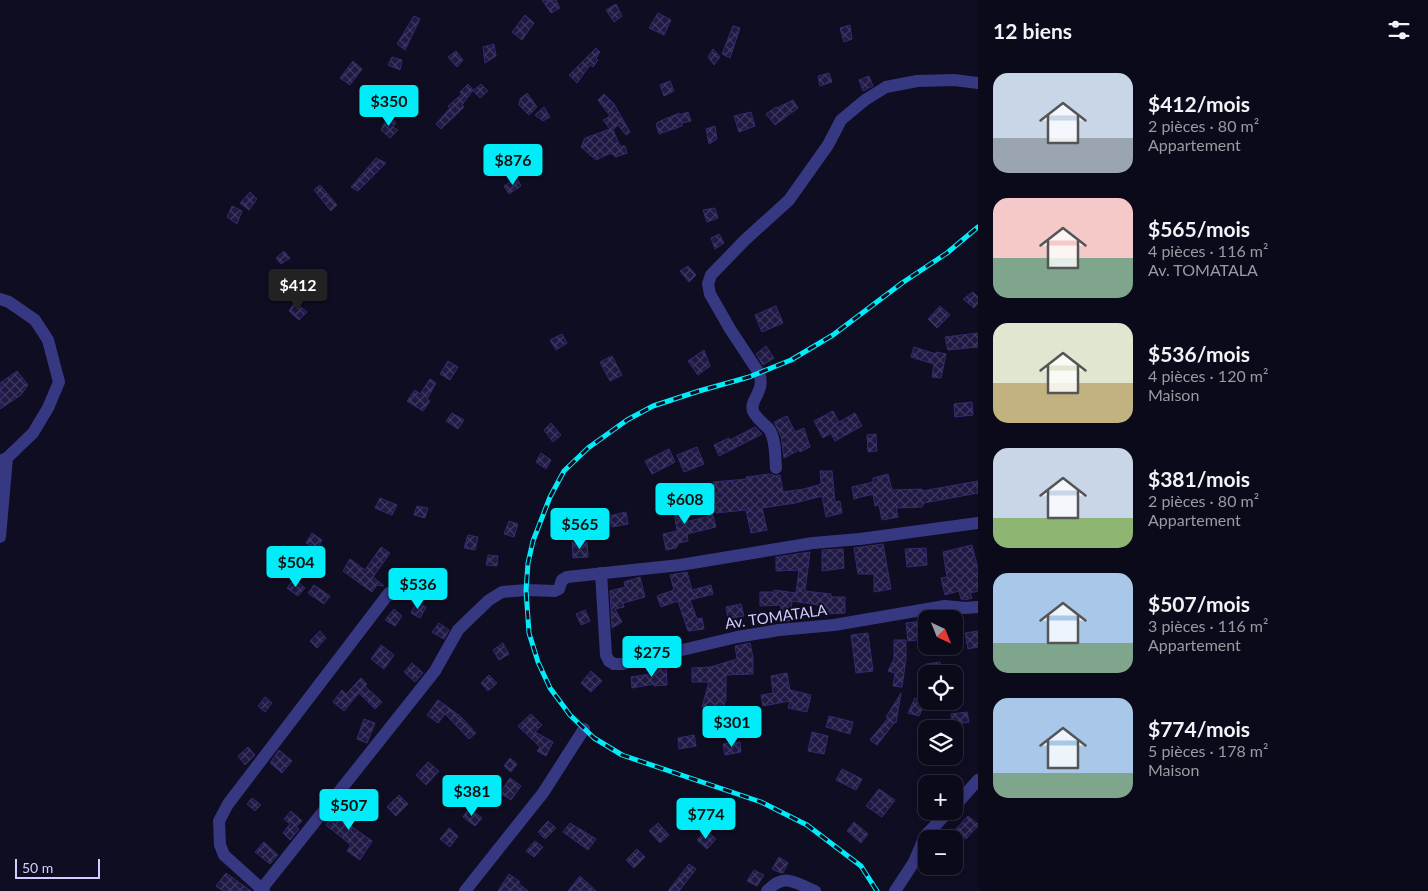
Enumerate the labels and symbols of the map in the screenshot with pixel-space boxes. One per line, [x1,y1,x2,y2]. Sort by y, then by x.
pin: $350 [359,84,419,127]
pin: $876 [483,144,543,186]
pin: $412 [268,268,328,311]
pin: $608 [655,482,715,525]
pin: $565 [550,508,610,550]
pin: $504 [266,546,326,588]
pin: $536 [388,568,448,610]
street label: Av. TOMATALA [724,600,829,632]
north arrow [918,610,962,655]
pin: $275 [622,636,682,678]
pin: $301 [702,706,762,748]
pin: $381 [442,774,502,817]
pin: $507 [319,788,379,831]
pin: $774 [676,798,736,840]
scale bar [15,856,100,879]

